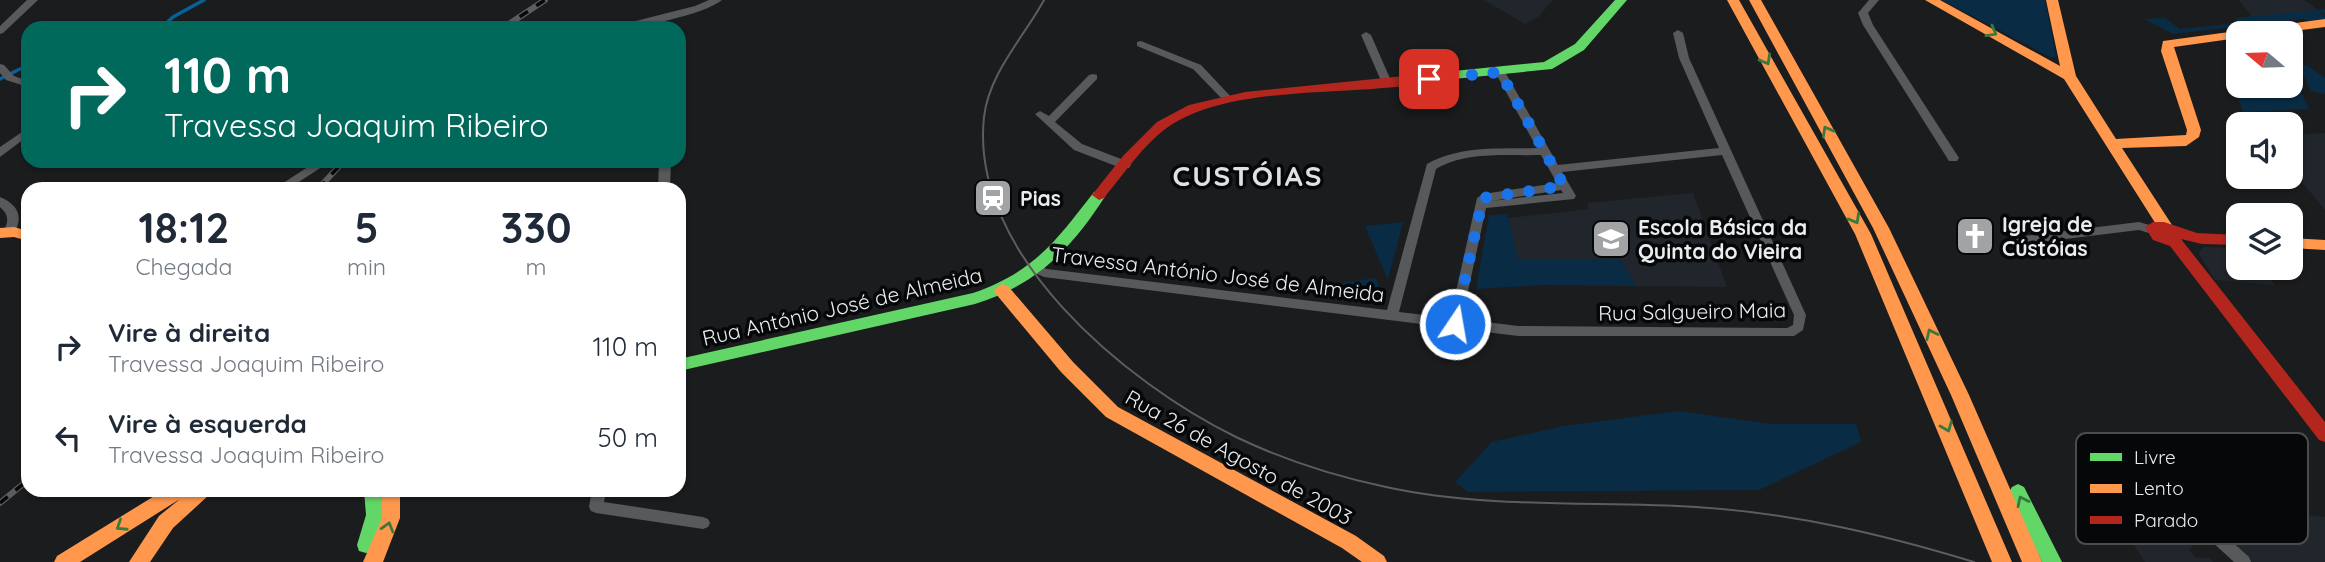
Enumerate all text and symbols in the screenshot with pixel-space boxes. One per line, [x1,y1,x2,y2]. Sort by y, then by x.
north arrow [2226,21,2303,98]
map controls [2226,21,2303,280]
one-way arrow [1984,24,1997,37]
text: 110 m [164,44,291,105]
icon: right [49,49,140,140]
pin [1399,49,1459,109]
one-way arrow [1758,52,1771,65]
icon: arrive [1410,60,1448,98]
text: Travessa Joaquim Ribeiro [164,105,549,145]
button: sound [2226,112,2303,189]
one-way arrow [1822,126,1835,138]
district label: CUSTÓIAS [1173,158,1323,193]
station icon: Pias [972,177,1014,219]
place label: Pias [1020,185,1061,211]
text: 18:12 [138,201,230,254]
text: 5 [354,201,379,254]
text: 330 [501,201,572,254]
button: layers [2226,203,2303,280]
place label: Igreja de Cústóias [2002,211,2093,261]
one-way arrow [1847,212,1860,225]
place label: Escola Básica da Quinta do Vieira [1638,214,1807,264]
church icon: Igreja de Cústóias [1954,215,1996,257]
school or university icon: Escola Básica da Quinta do Vieira [1590,218,1632,260]
street label: Travessa António José de Almeida [1050,241,1386,307]
text: Chegada [135,252,232,281]
text: min [347,252,386,281]
text: m [526,252,547,281]
street label: Rua António José de Almeida [699,261,985,351]
position arrow [1418,287,1492,361]
street label: Rua Salgueiro Maia [1598,296,1786,326]
text: Vire à direita [108,316,270,349]
icon: right [49,328,87,366]
one-way arrow [1925,328,1939,341]
text: 110 m [592,330,658,363]
text: Travessa Joaquim Ribeiro [108,349,384,378]
street label: Rua 26 de Agosto de 2003 [1121,384,1357,530]
text: Vire à esquerda [108,407,307,440]
icon: left [49,419,87,457]
text: 50 m [598,421,658,454]
one-way arrow [1938,421,1952,433]
legend [2076,433,2308,544]
text: Travessa Joaquim Ribeiro [108,440,384,469]
text: Livre [2134,445,2176,469]
text: Lento [2134,476,2184,500]
one-way arrow [2016,496,2030,508]
text: Parado [2134,508,2198,532]
one-way arrow [116,518,129,531]
one-way arrow [380,521,394,533]

